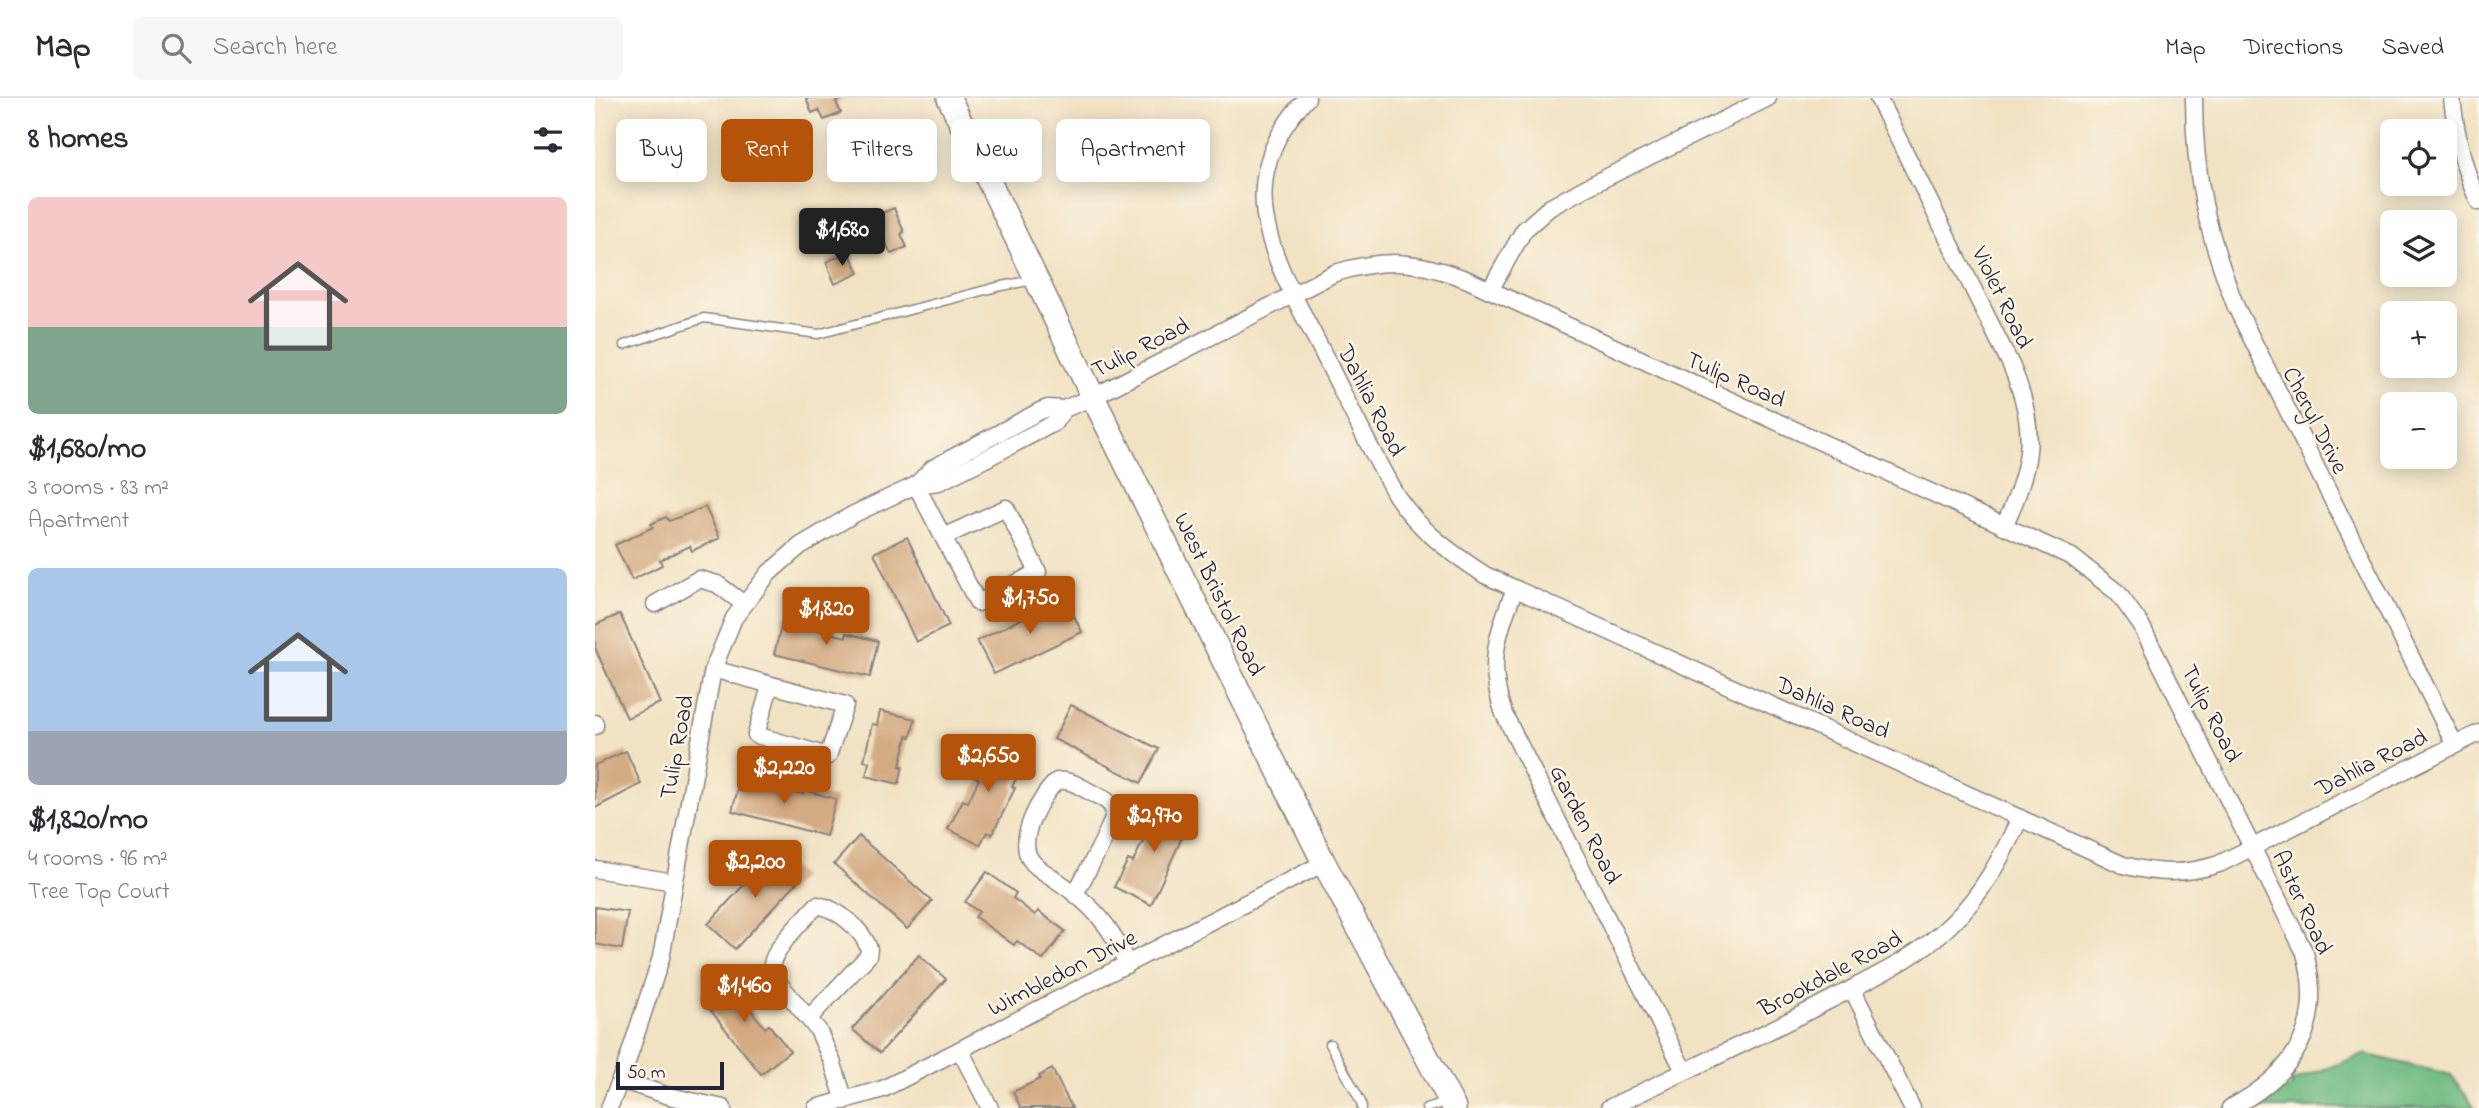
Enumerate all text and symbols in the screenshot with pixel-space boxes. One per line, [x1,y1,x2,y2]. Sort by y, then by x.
search box [133,17,623,80]
text: Map [35,24,91,72]
icon: search [157,29,195,67]
text: Search here [213,29,337,67]
text: Map [2165,31,2206,66]
text: Directions [2244,31,2343,66]
text: Saved [2381,31,2444,66]
text: 8 homes [28,118,129,162]
chip: Buy [616,119,707,182]
chip: Rent [721,119,813,182]
chip: Filters [827,119,937,182]
chip: New [951,119,1042,182]
chip: Apartment [1056,119,1210,182]
map controls [2380,119,2457,469]
button: locate [2380,119,2457,196]
icon: filters [529,121,567,159]
pin: $1,680 [785,208,899,268]
button: layers [2380,210,2457,287]
text: $1,680 [815,214,869,247]
street label: Violet Road [1961,240,2041,355]
icon: home [235,243,361,369]
button: + [2380,301,2457,378]
street label: Tulip Road [1086,309,1197,389]
street label: Dahlia Road [1326,338,1413,464]
street label: Tulip Road [1680,344,1791,419]
street label: Cheryl Drive [2271,361,2356,482]
button: − [2380,392,2457,469]
text: $1,680/mo [28,428,146,472]
text: 3 rooms · 83 m² [28,472,169,505]
text: Apartment [28,505,129,538]
street label: West Bristol Road [1163,508,1273,683]
pin: $1,750 [973,576,1087,636]
text: $1,750 [1001,582,1059,615]
pin: $1,820 [769,588,883,647]
text: $1,820 [798,593,854,626]
icon: home [235,614,361,740]
street label: Tulip Road [2170,659,2250,770]
street label: Dahlia Road [1768,668,1895,750]
street label: Tulip Road [652,692,705,802]
street label: Dahlia Road [2309,721,2435,808]
pin: $2,650 [931,734,1045,794]
text: $2,650 [957,740,1019,773]
pin: $2,220 [727,746,841,806]
text: $2,220 [753,752,815,785]
street label: Garden Road [1539,759,1629,891]
pin: $2,970 [1097,794,1211,854]
text: $1,820/mo [28,799,148,843]
text: $2,970 [1126,800,1182,833]
pin: $2,200 [698,840,812,900]
text: 4 rooms · 96 m² [28,843,168,876]
street label: Aster Road [2261,845,2340,961]
text: $2,200 [725,846,785,879]
text: Tree Top Court [28,876,170,909]
street label: Wimbledon Drive [982,921,1144,1027]
street label: Brookdale Road [1752,922,1909,1028]
pin: $1,460 [687,964,801,1024]
text: $1,460 [717,970,771,1003]
scale bar [616,1059,725,1091]
text: 50 m [627,1060,666,1087]

